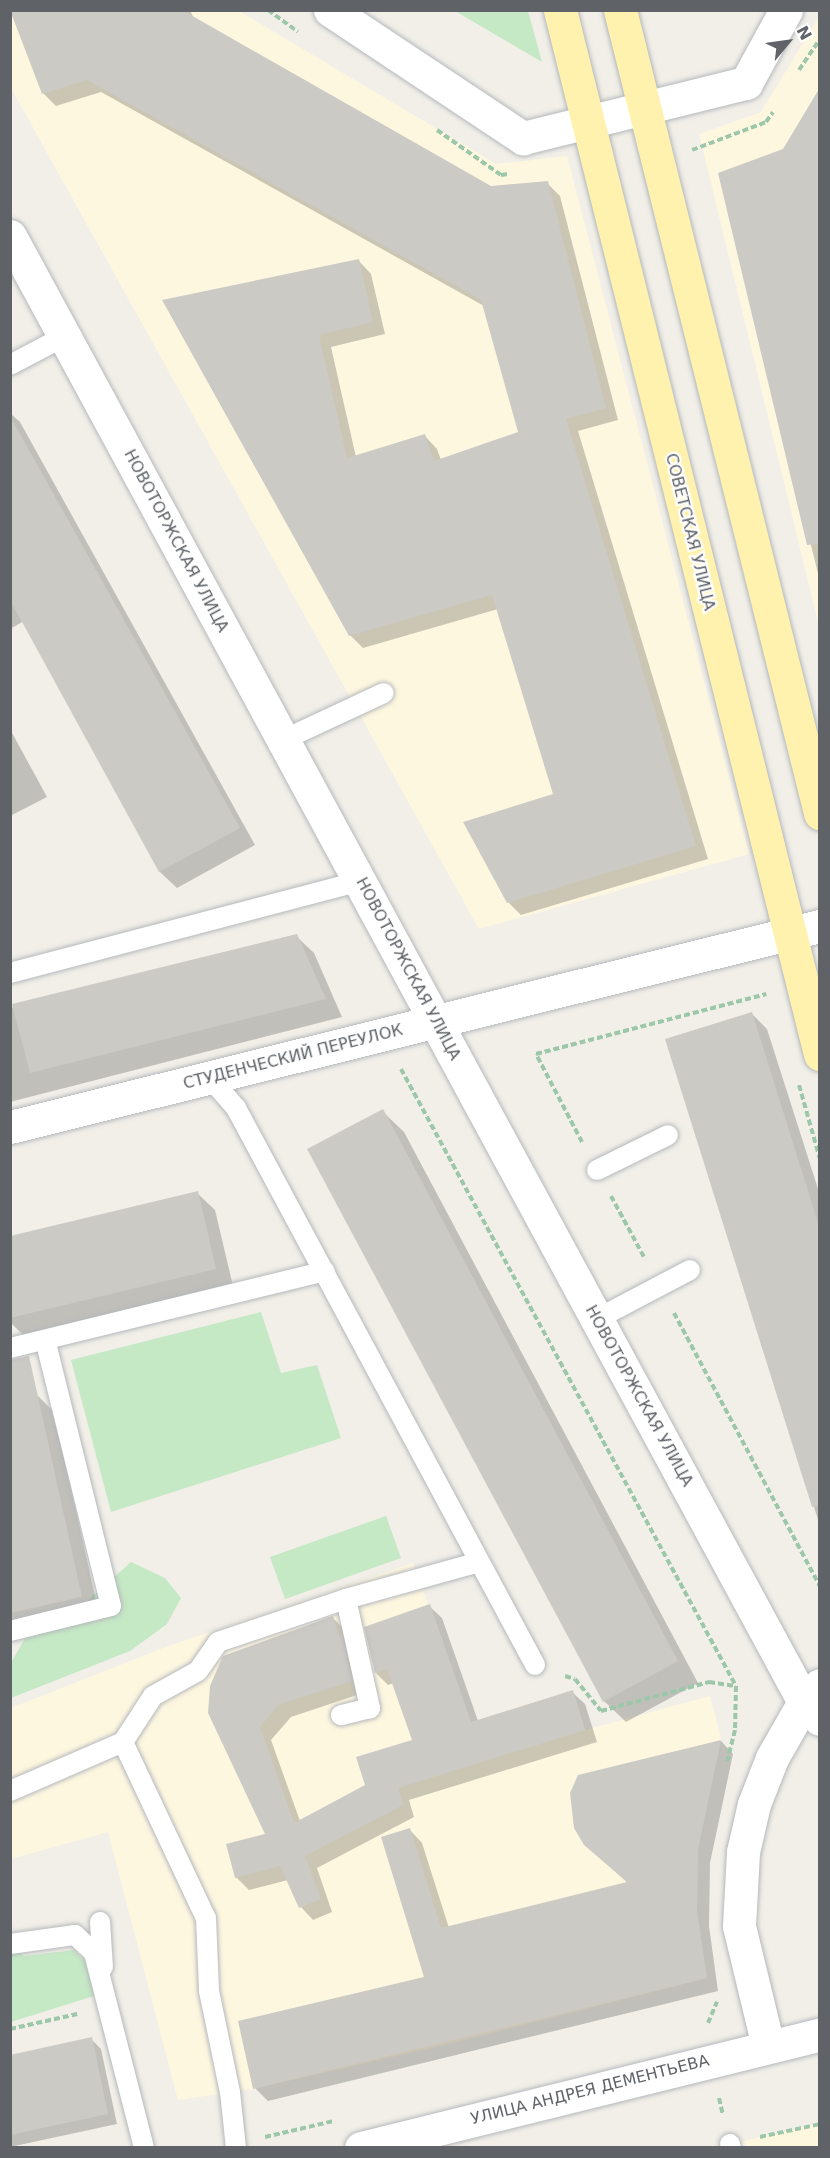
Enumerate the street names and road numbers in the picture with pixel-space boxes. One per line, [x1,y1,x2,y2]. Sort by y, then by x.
street label: НОВОТОРЖСКАЯ УЛИЦА [120,446,232,636]
street label: СОВЕТСКАЯ УЛИЦА [661,451,719,613]
street label: НОВОТОРЖСКАЯ УЛИЦА [352,874,464,1064]
street label: СТУДЕНЧЕСКИЙ ПЕРЕУЛОК [181,1020,405,1094]
street label: НОВОТОРЖСКАЯ УЛИЦА [581,1302,697,1490]
street label: УЛИЦА АНДРЕЯ ДЕМЕНТЬЕВА [469,2051,711,2129]

